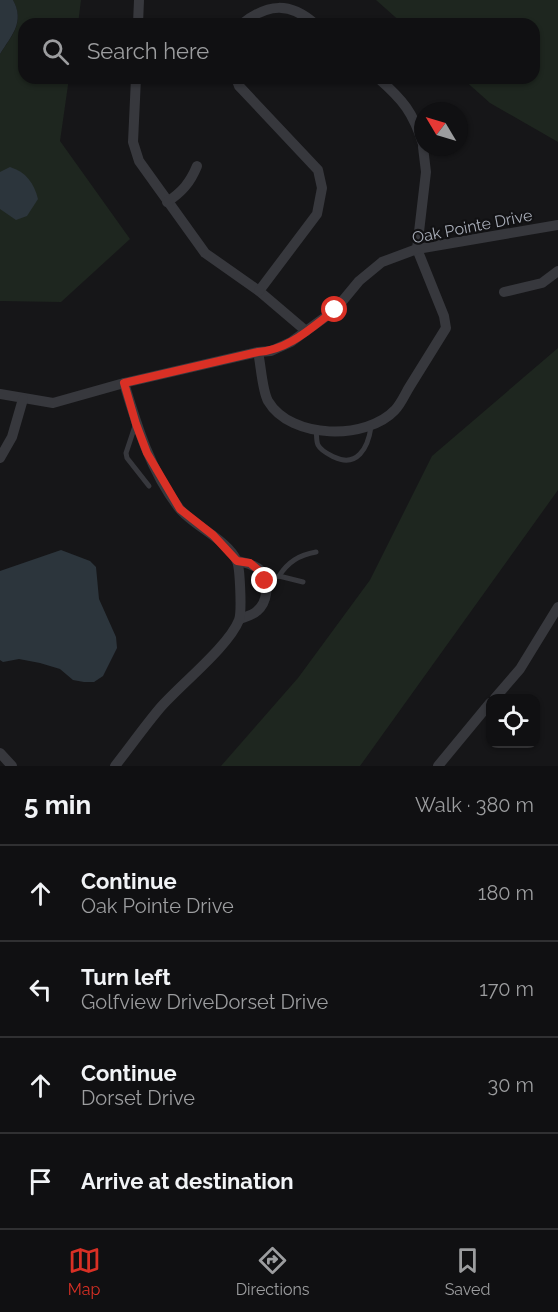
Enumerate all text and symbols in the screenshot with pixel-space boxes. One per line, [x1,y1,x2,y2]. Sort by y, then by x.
search box [18,18,540,84]
icon: search [39,35,72,68]
text: Search here [87,38,209,64]
north arrow [414,102,468,156]
street label: Oak Pointe Drive [410,206,534,247]
route start [321,296,347,322]
route end [251,567,277,593]
map controls [486,694,540,748]
button: locate [486,694,540,748]
text: 5 min [24,790,91,820]
text: Walk · 380 m [415,793,534,817]
text: Continue [81,868,177,894]
icon: ahead [24,877,57,910]
text: 180 m [478,881,534,905]
text: Oak Pointe Drive [81,894,234,918]
text: Turn left [81,964,171,990]
icon: left [24,973,57,1006]
text: 170 m [479,977,534,1001]
text: Golfview DriveDorset Drive [81,990,328,1014]
text: Continue [81,1060,177,1086]
icon: ahead [24,1069,57,1102]
text: 30 m [488,1073,534,1097]
text: Dorset Drive [81,1086,195,1110]
icon: arrive [24,1165,57,1198]
text: Arrive at destination [81,1168,294,1194]
tab: Map [68,1244,101,1299]
tab: Directions [236,1244,310,1299]
tab: Saved [445,1244,490,1299]

